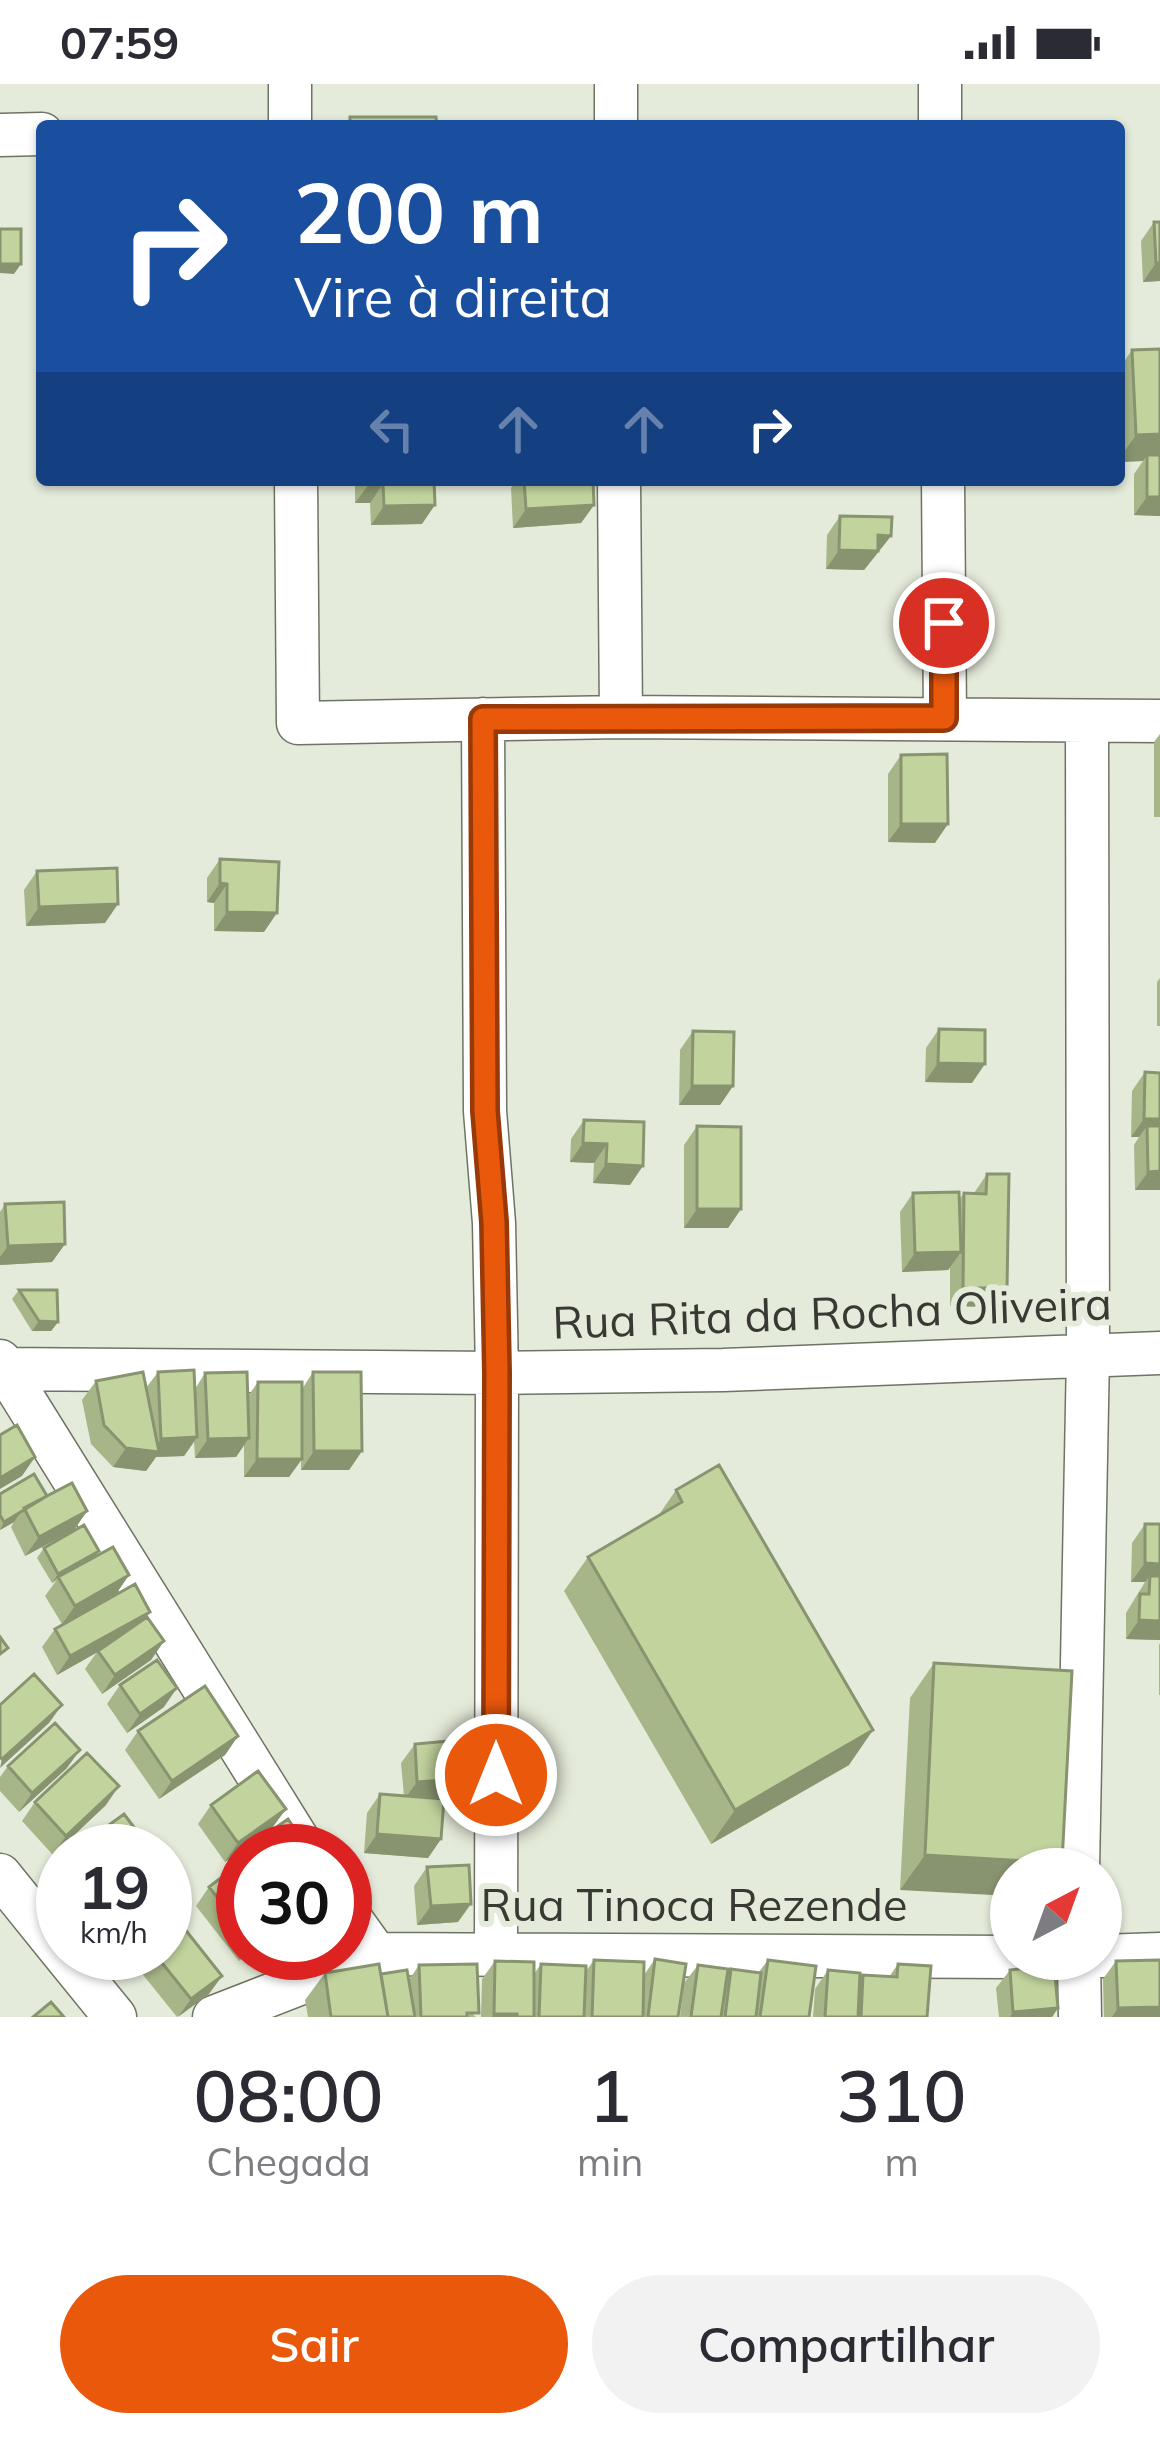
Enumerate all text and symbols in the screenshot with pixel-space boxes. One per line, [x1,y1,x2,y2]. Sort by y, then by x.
text: 07:59 [60,14,179,70]
text: 200 m [294,159,544,264]
icon: right [96,168,252,324]
text: Vire à direita [294,263,612,331]
icon: left [359,396,425,462]
icon: ahead [485,396,551,462]
icon: ahead [611,396,677,462]
icon: right [737,396,803,462]
pin [893,572,995,674]
icon: arrive [911,590,977,656]
street label: Rua Rita da Rocha Oliveira [551,1274,1113,1350]
position arrow [433,1712,559,1838]
speed limit sign: 30 [216,1824,372,1980]
north arrow [990,1848,1122,1980]
map controls [990,1848,1122,1980]
text: 19 [78,1849,150,1924]
street label: Rua Tinoca Rezende [481,1876,907,1932]
text: km/h [80,1913,148,1951]
text: 08:00 [194,2050,383,2140]
text: 1 [589,2050,632,2140]
text: 310 [837,2050,966,2140]
text: Chegada [206,2137,371,2186]
text: min [577,2137,643,2186]
text: m [885,2137,919,2186]
button: Sair [60,2275,568,2413]
button: Compartilhar [592,2275,1100,2413]

